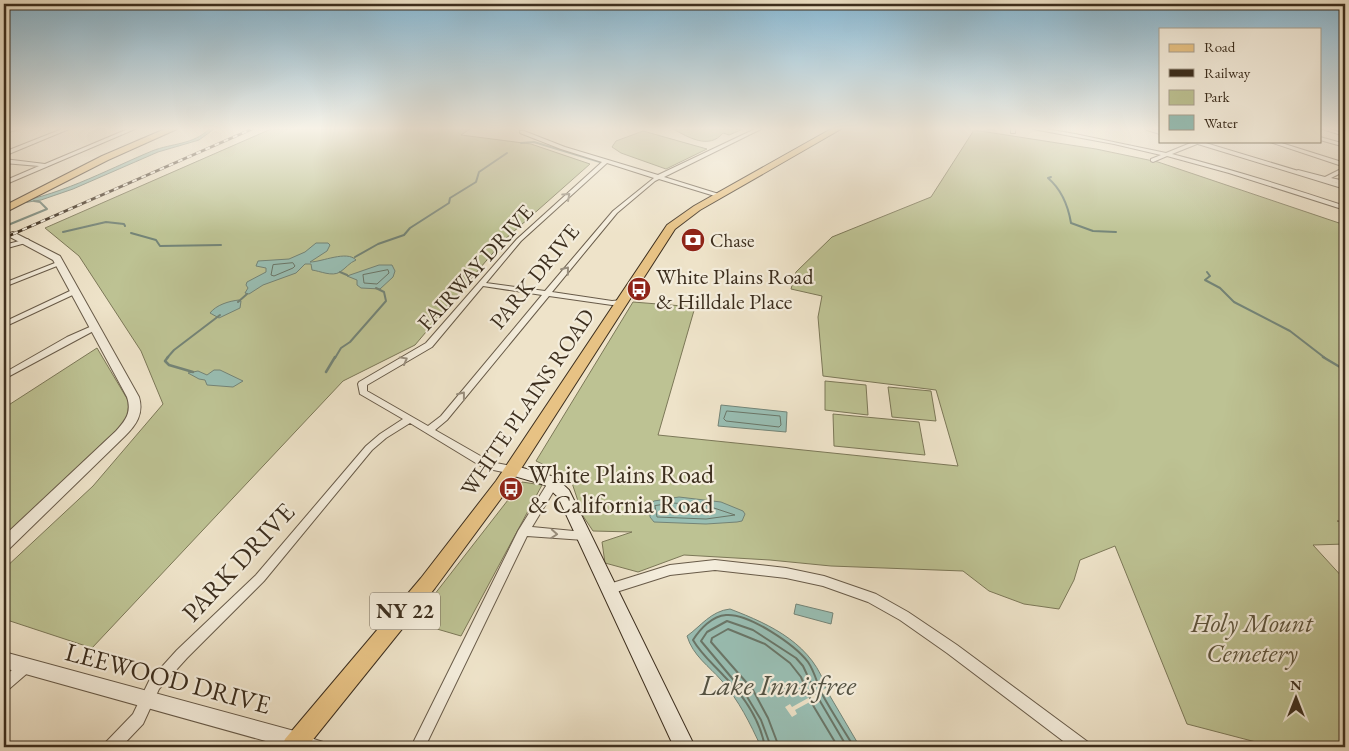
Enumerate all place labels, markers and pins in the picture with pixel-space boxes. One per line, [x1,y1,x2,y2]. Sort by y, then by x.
bank icon: Chase [680,227,706,253]
place label: Chase [710,228,754,253]
place label: White Plains Road & Hilldale Place [656,262,814,316]
bus stop icon: White Plains Road & Hilldale Place [626,276,652,302]
place label: White Plains Road & California Road [528,457,715,521]
bus stop icon: White Plains Road & California Road [498,476,524,502]

